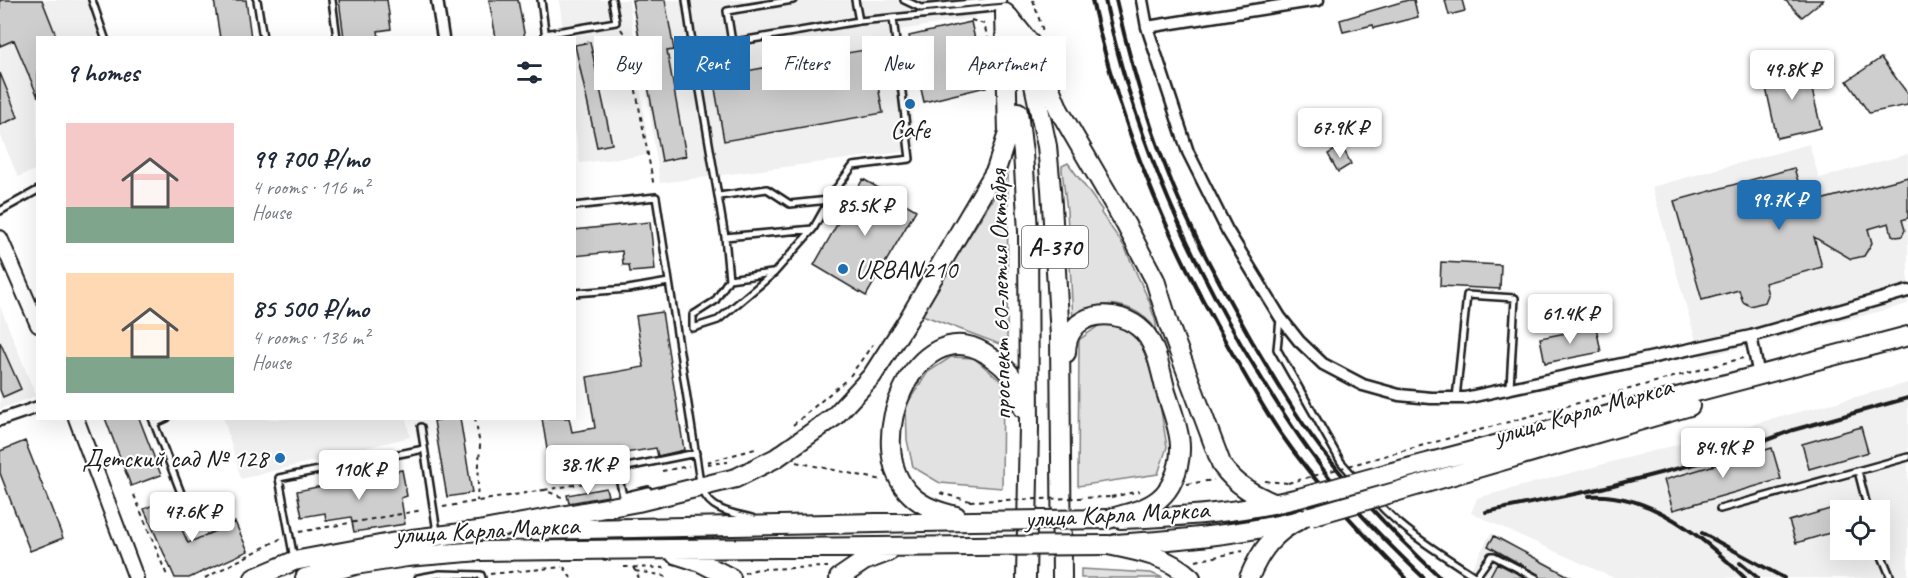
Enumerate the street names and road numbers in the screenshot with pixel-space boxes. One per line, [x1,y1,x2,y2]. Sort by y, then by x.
street label: проспект 60-летия Октября [981,168,1019,421]
road number: А-370 [1022,226,1088,268]
street label: улица Карла Маркса [1488,369,1678,453]
street label: улица Карла Маркса [1022,493,1212,535]
street label: улица Карла Маркса [392,509,582,551]

